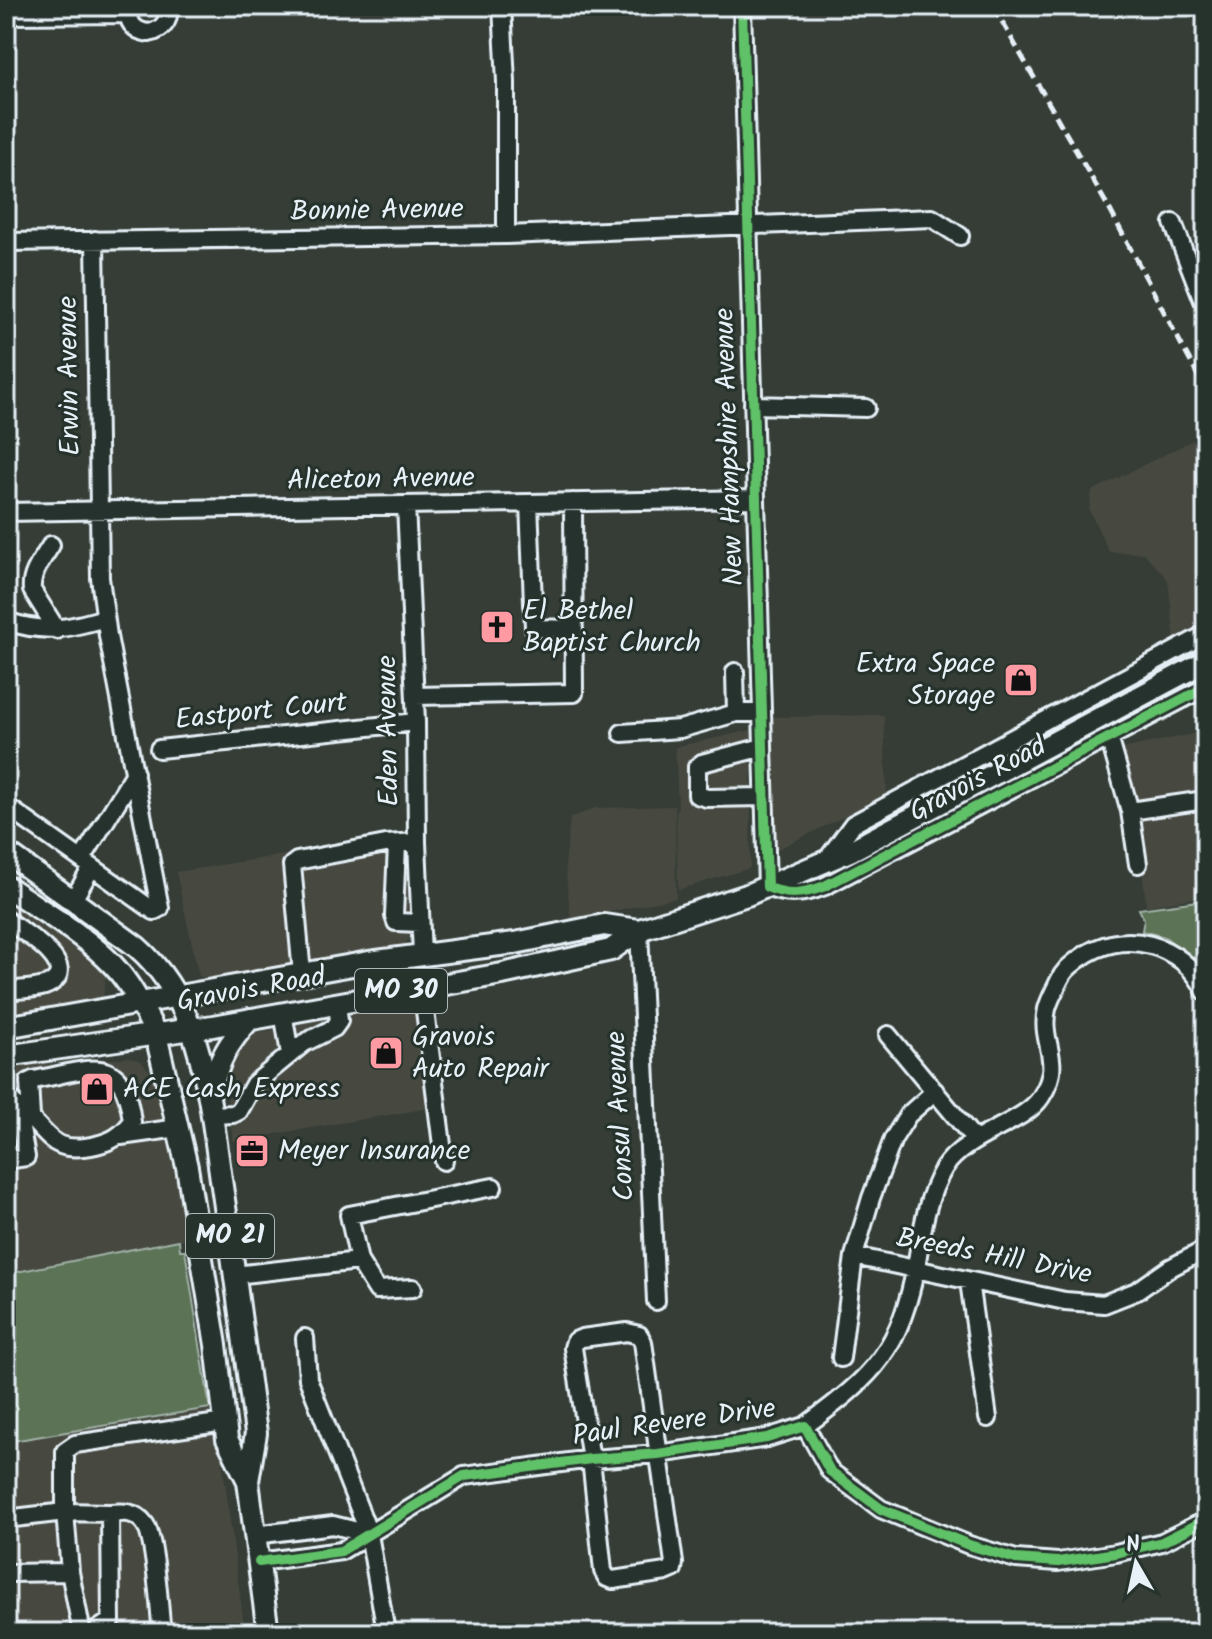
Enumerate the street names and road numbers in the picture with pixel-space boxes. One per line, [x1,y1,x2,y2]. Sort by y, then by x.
street label: Bonnie Avenue [290,187,464,235]
street label: Erwin Avenue [46,295,94,456]
street label: New Hampshire Avenue [703,307,757,587]
street label: Aliceton Avenue [287,456,476,504]
street label: Eden Avenue [365,654,413,807]
street label: Eastport Court [173,680,350,743]
street label: Gravois Road [901,724,1056,835]
street label: Gravois Road [173,955,330,1025]
road number: MO 30 [355,969,447,1013]
street label: Consul Avenue [594,1029,648,1202]
road number: MO 21 [186,1214,274,1258]
street label: Breeds Hill Drive [892,1216,1096,1298]
street label: Paul Revere Drive [569,1386,779,1460]

